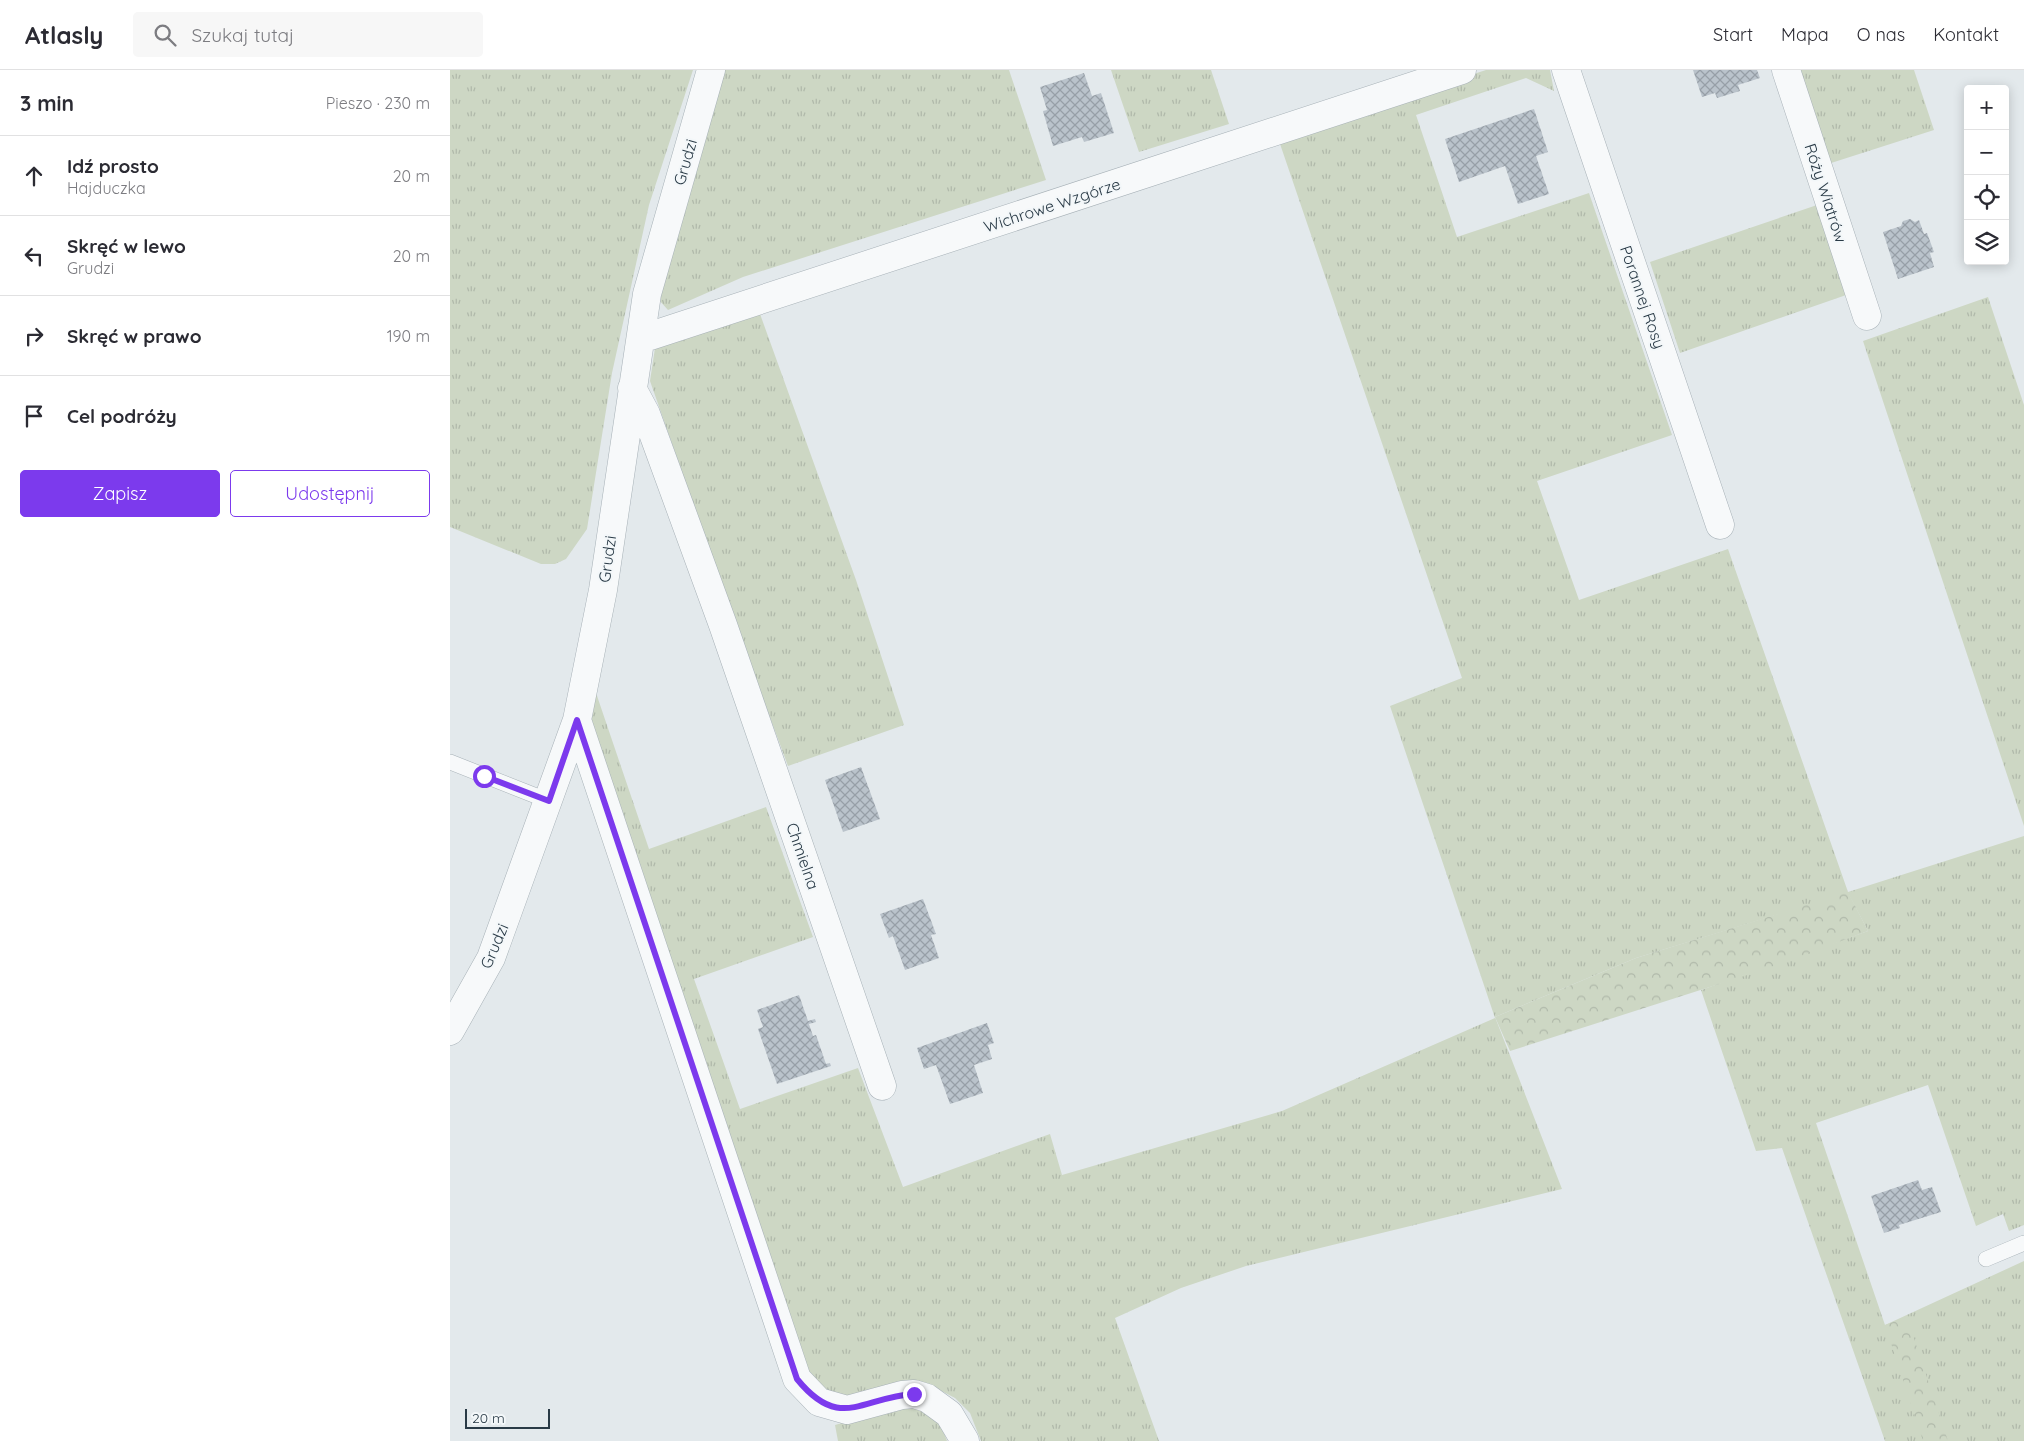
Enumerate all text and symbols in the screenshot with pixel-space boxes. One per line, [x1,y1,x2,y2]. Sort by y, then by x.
search box [133,12,483,57]
text: Atlasly [25,20,103,50]
icon: search [151,21,179,49]
text: Szukaj tutaj [191,23,294,47]
text: Start [1713,23,1753,46]
text: Mapa [1781,23,1829,46]
text: O nas [1857,23,1905,46]
text: Kontakt [1933,23,1999,46]
map controls [1964,85,2009,265]
button: + [1964,85,2009,130]
text: 3 min [20,90,74,116]
text: Pieszo · 230 m [326,93,430,113]
button: − [1964,130,2009,175]
street label: Grudzi [669,137,701,187]
street label: Róży Wiatrów [1801,141,1851,245]
text: Idź prosto [67,154,159,178]
icon: ahead [20,162,48,190]
text: 20 m [393,166,430,186]
street label: Wichrowe Wzgórze [981,173,1123,237]
button: locate [1964,175,2009,220]
text: Hajduczka [67,178,146,198]
button: layers [1964,220,2009,265]
text: Skręć w lewo [67,234,186,258]
icon: left [20,242,48,270]
street label: Porannej Rosy [1616,243,1670,351]
text: 20 m [393,246,430,266]
text: Grudzi [67,258,114,278]
icon: right [20,322,48,350]
text: Skręć w prawo [67,324,202,348]
text: 190 m [387,326,430,346]
icon: arrive [20,402,48,430]
text: Cel podróży [67,404,177,428]
button: Zapisz [20,470,220,517]
button: Udostępnij [230,470,430,517]
street label: Grudzi [594,534,620,584]
route start [473,765,496,788]
street label: Chmielna [782,820,824,892]
street label: Grudzi [476,920,512,972]
route end [903,1383,926,1406]
scale bar [465,1406,550,1429]
text: 20 m [472,1409,505,1427]

